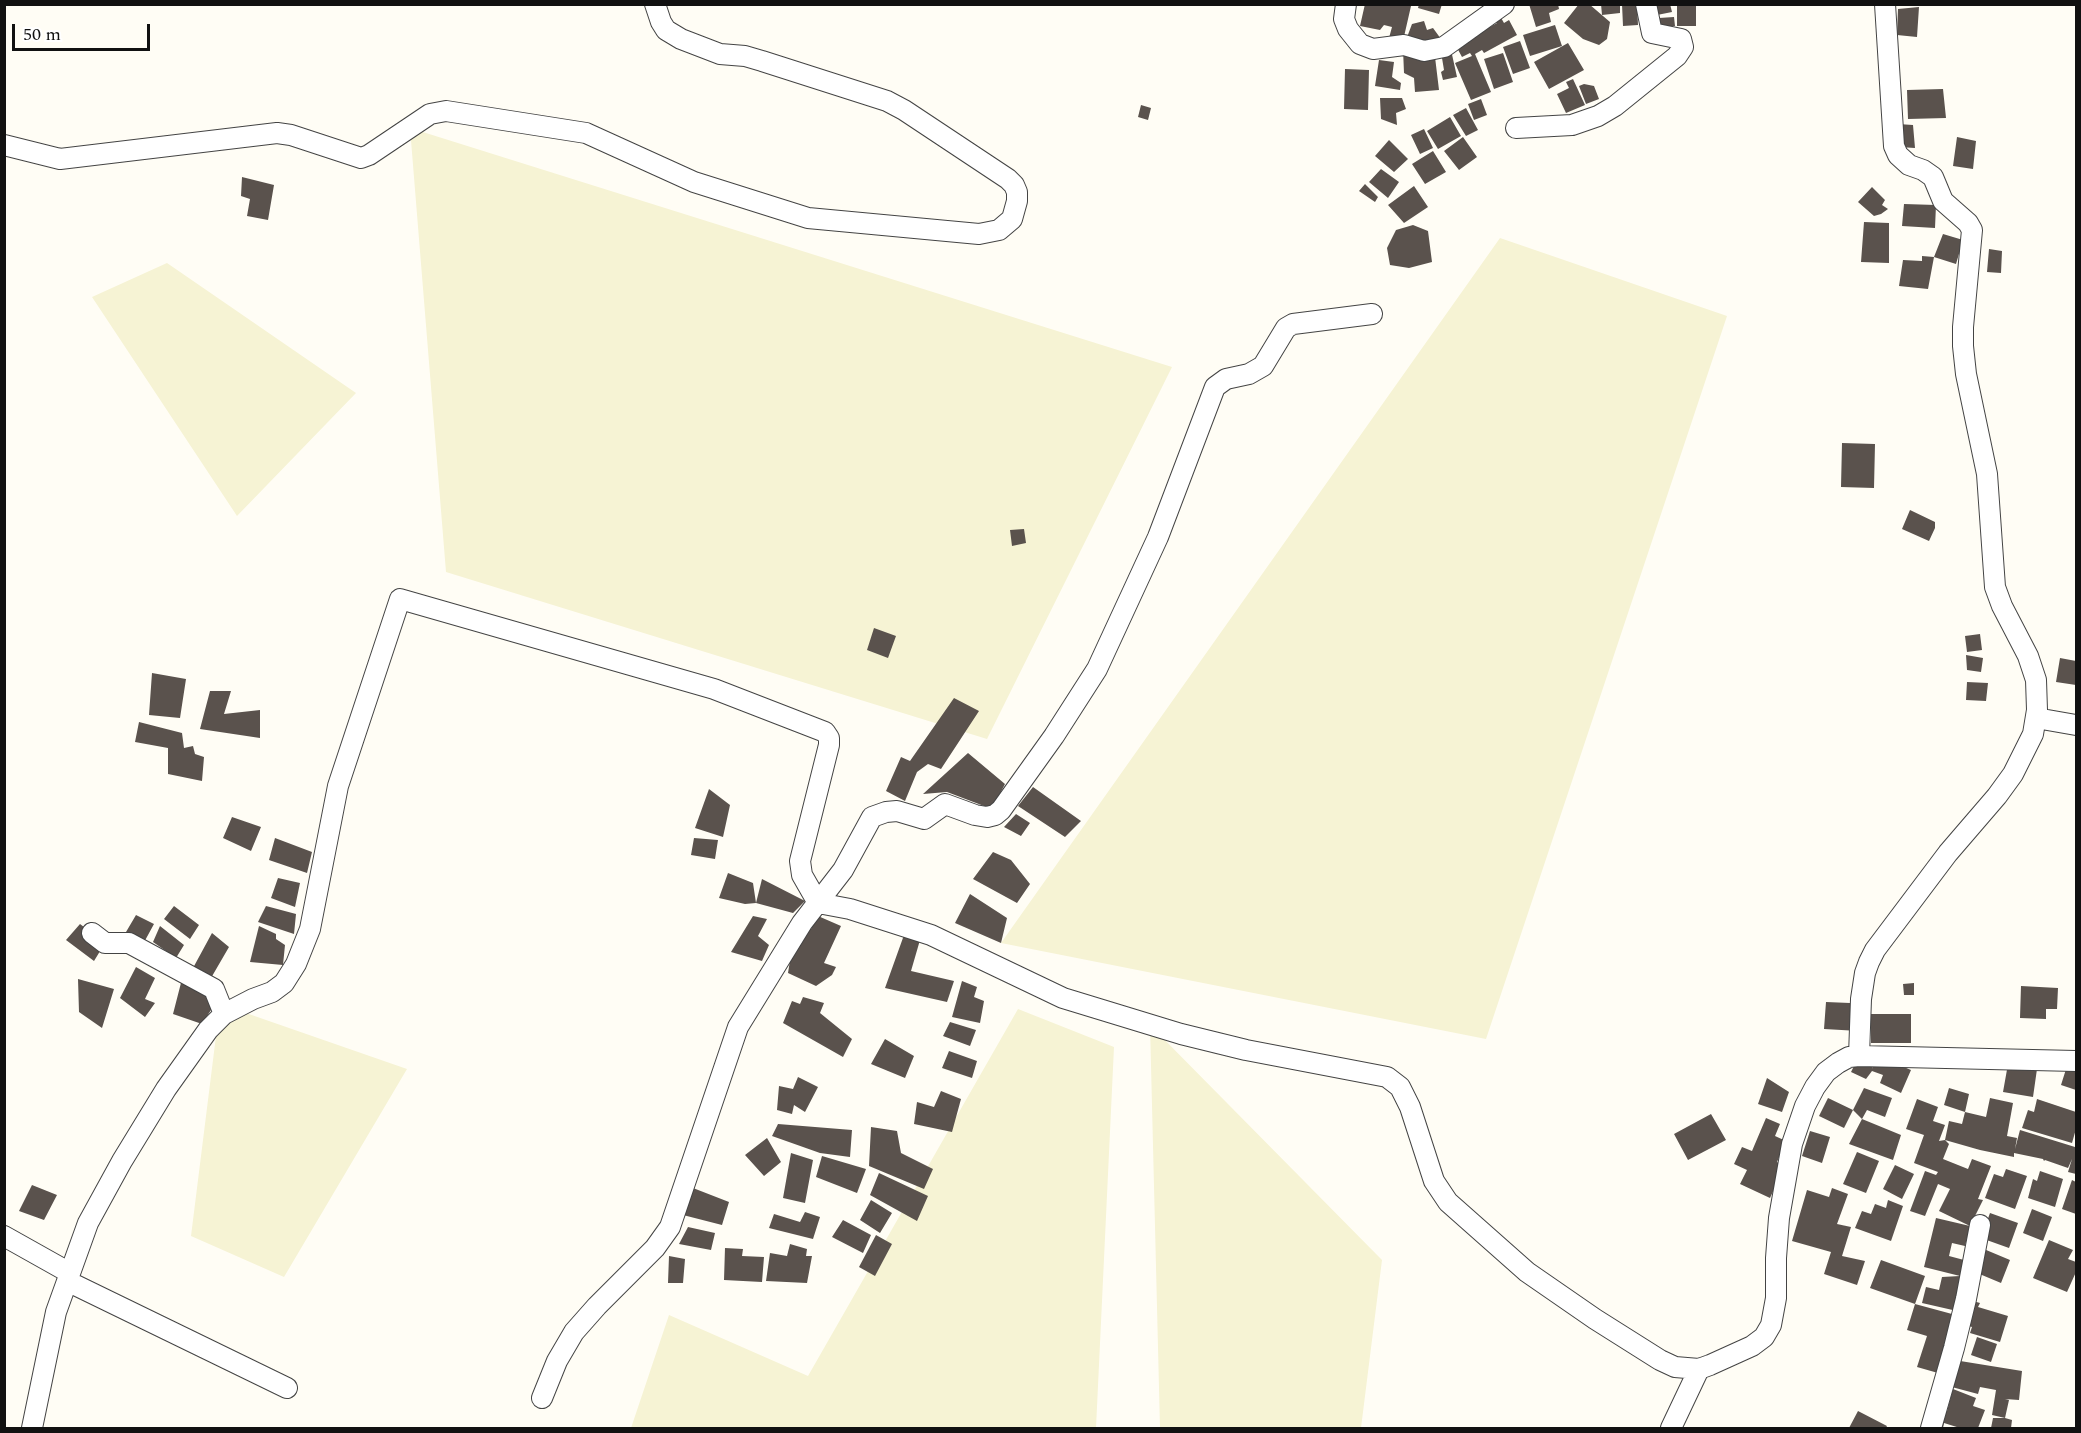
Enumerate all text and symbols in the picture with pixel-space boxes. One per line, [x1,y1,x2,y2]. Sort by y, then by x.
scale bar [15,12,153,50]
text: 50 m [23,21,61,48]

